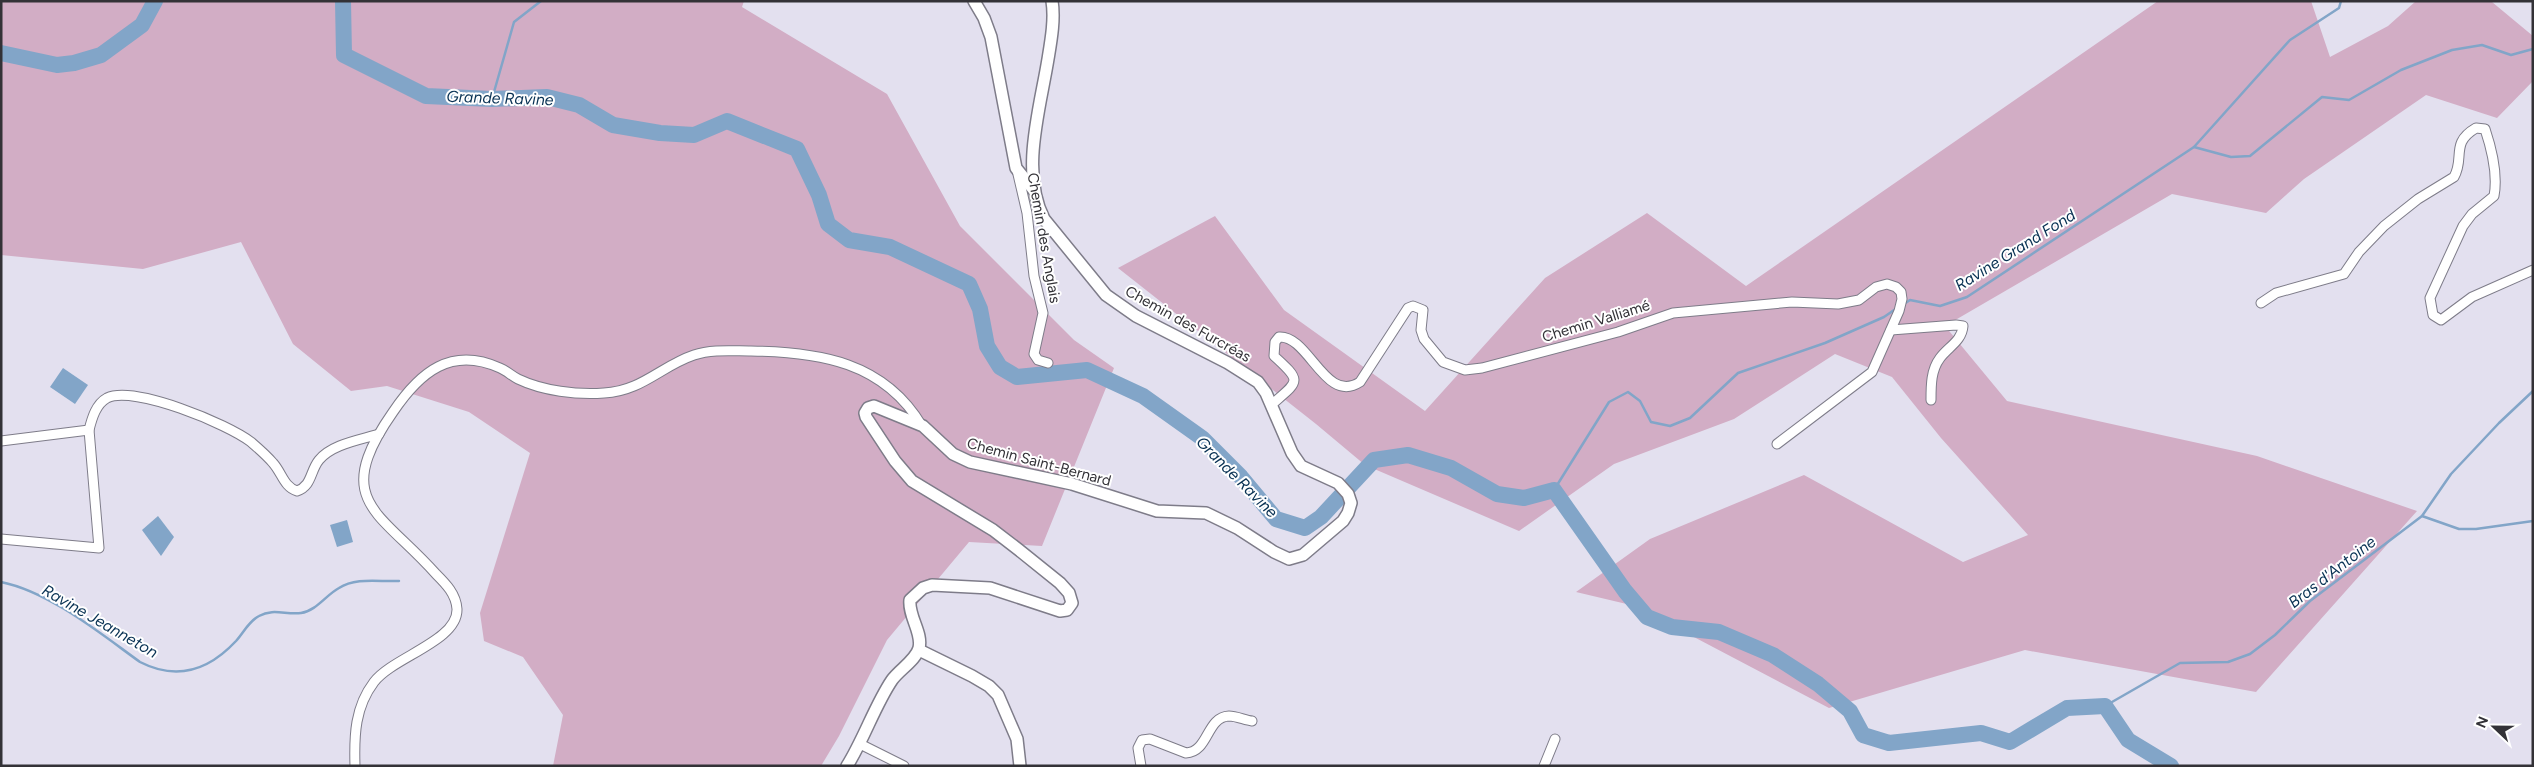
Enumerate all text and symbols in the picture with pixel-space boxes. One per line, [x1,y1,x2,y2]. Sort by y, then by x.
water label: Grande Ravine [446,87,554,109]
street label: Chemin des Anglais [1024,171,1064,305]
water label: Ravine Grand Fond [1951,205,2079,295]
street label: Chemin des Furcréas [1122,282,1254,366]
street label: Chemin Valliamé [1540,296,1652,346]
water label: Grande Ravine [1192,432,1282,522]
street label: Chemin Saint-Bernard [965,434,1113,490]
water label: Bras d'Antoine [2285,532,2380,612]
water label: Ravine Jeanneton [39,580,161,662]
north arrow [2469,702,2519,752]
text: N [2473,714,2492,731]

